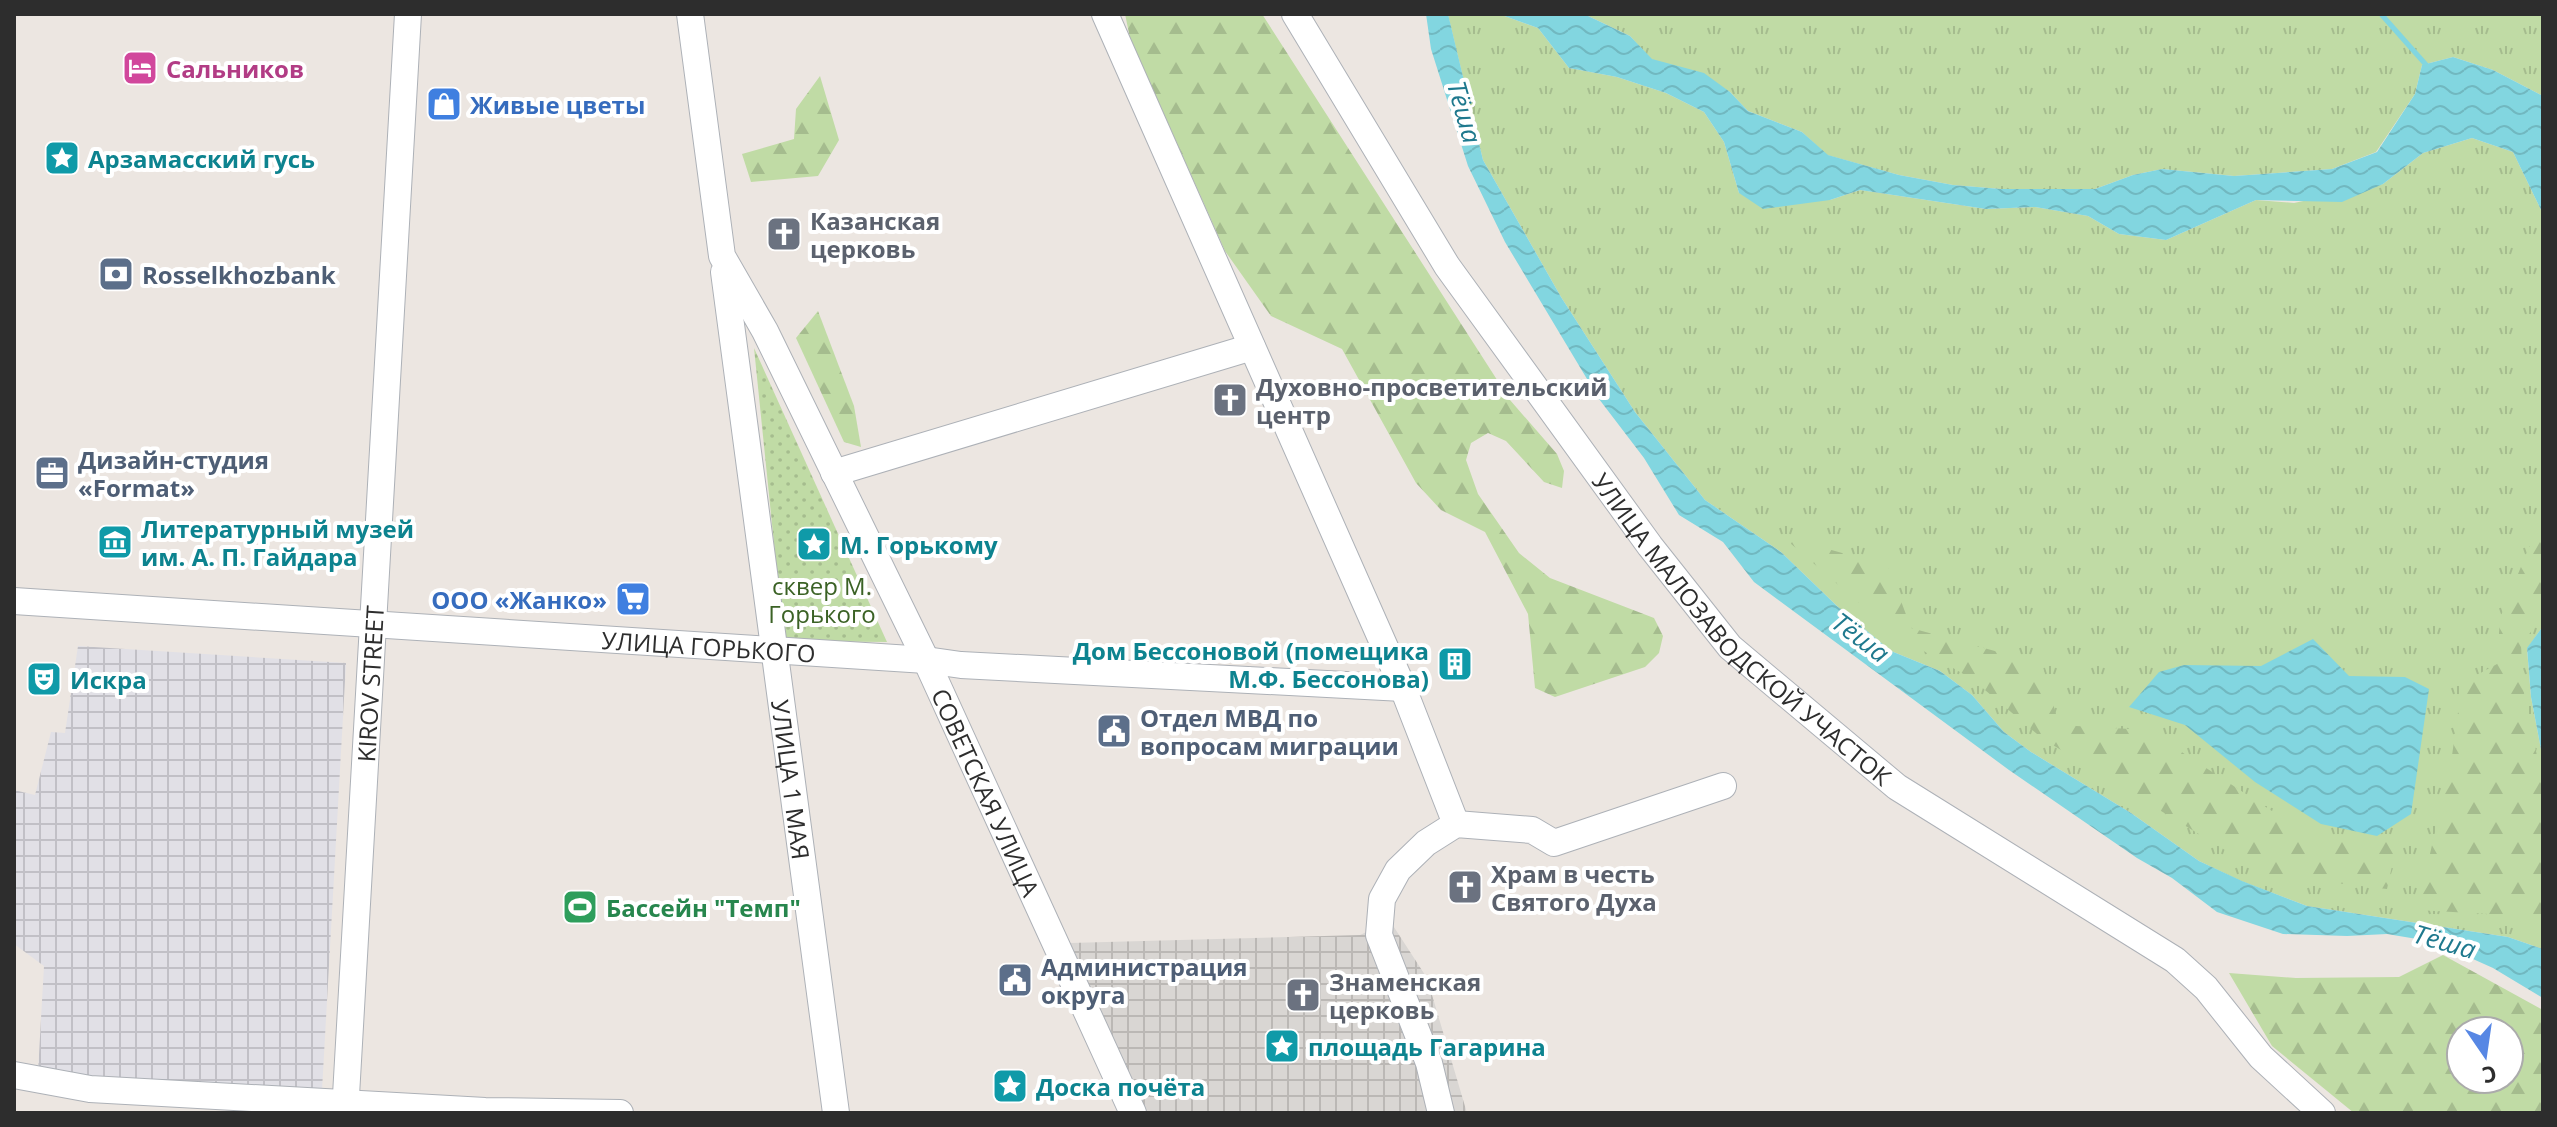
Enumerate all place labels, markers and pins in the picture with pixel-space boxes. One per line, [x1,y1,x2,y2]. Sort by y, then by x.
hotel icon: Сальников [121,49,159,87]
place label: Сальников [166,52,304,85]
shop icon: Живые цветы [425,85,463,123]
place label: Живые цветы [470,88,645,121]
place icon: Арзамасский гусь [43,139,81,177]
place label: Арзамасский гусь [88,142,315,175]
place label: Казанская церковь [810,204,940,265]
church icon: Казанская церковь [765,215,803,253]
bank icon: Rosselkhozbank [97,255,135,293]
place label: Rosselkhozbank [142,258,336,291]
place label: Духовно-просветительский центр [1256,370,1608,431]
church icon: Духовно-просветительский центр [1211,381,1249,419]
place label: Дизайн-студия «Format» [78,443,269,504]
office icon: Дизайн-студия «Format» [33,454,71,492]
place label: Литературный музей им. А. П. Гайдара [141,512,414,573]
museum icon: Литературный музей им. А. П. Гайдара [96,523,134,561]
place icon: М. Горькому [795,525,833,563]
place label: М. Горькому [840,528,998,561]
supermarket icon: ООО «Жанко» [614,580,652,618]
place label: ООО «Жанко» [431,583,607,616]
place label: Дом Бессоновой (помещика М.Ф. Бессонова) [1073,634,1429,695]
building icon: Дом Бессоновой (помещика М.Ф. Бессонова) [1436,645,1474,683]
theatre icon: Искра [25,660,63,698]
place label: Искра [70,663,147,696]
place label: Отдел МВД по вопросам миграции [1140,701,1399,762]
public building icon: Отдел МВД по вопросам миграции [1095,712,1133,750]
place label: Храм в честь Святого Духа [1491,857,1657,918]
church icon: Храм в честь Святого Духа [1446,868,1484,906]
sports icon: Бассейн "Темп" [561,888,599,926]
place label: Бассейн "Темп" [606,891,801,924]
place label: Администрация округа [1041,950,1248,1011]
public building icon: Администрация округа [996,961,1034,999]
place label: Знаменская церковь [1329,965,1481,1026]
church icon: Знаменская церковь [1284,976,1322,1014]
place icon: площадь Гагарина [1263,1027,1301,1065]
place label: площадь Гагарина [1308,1030,1546,1063]
place icon: Доска почёта [991,1067,1029,1105]
place label: Доска почёта [1036,1070,1205,1103]

